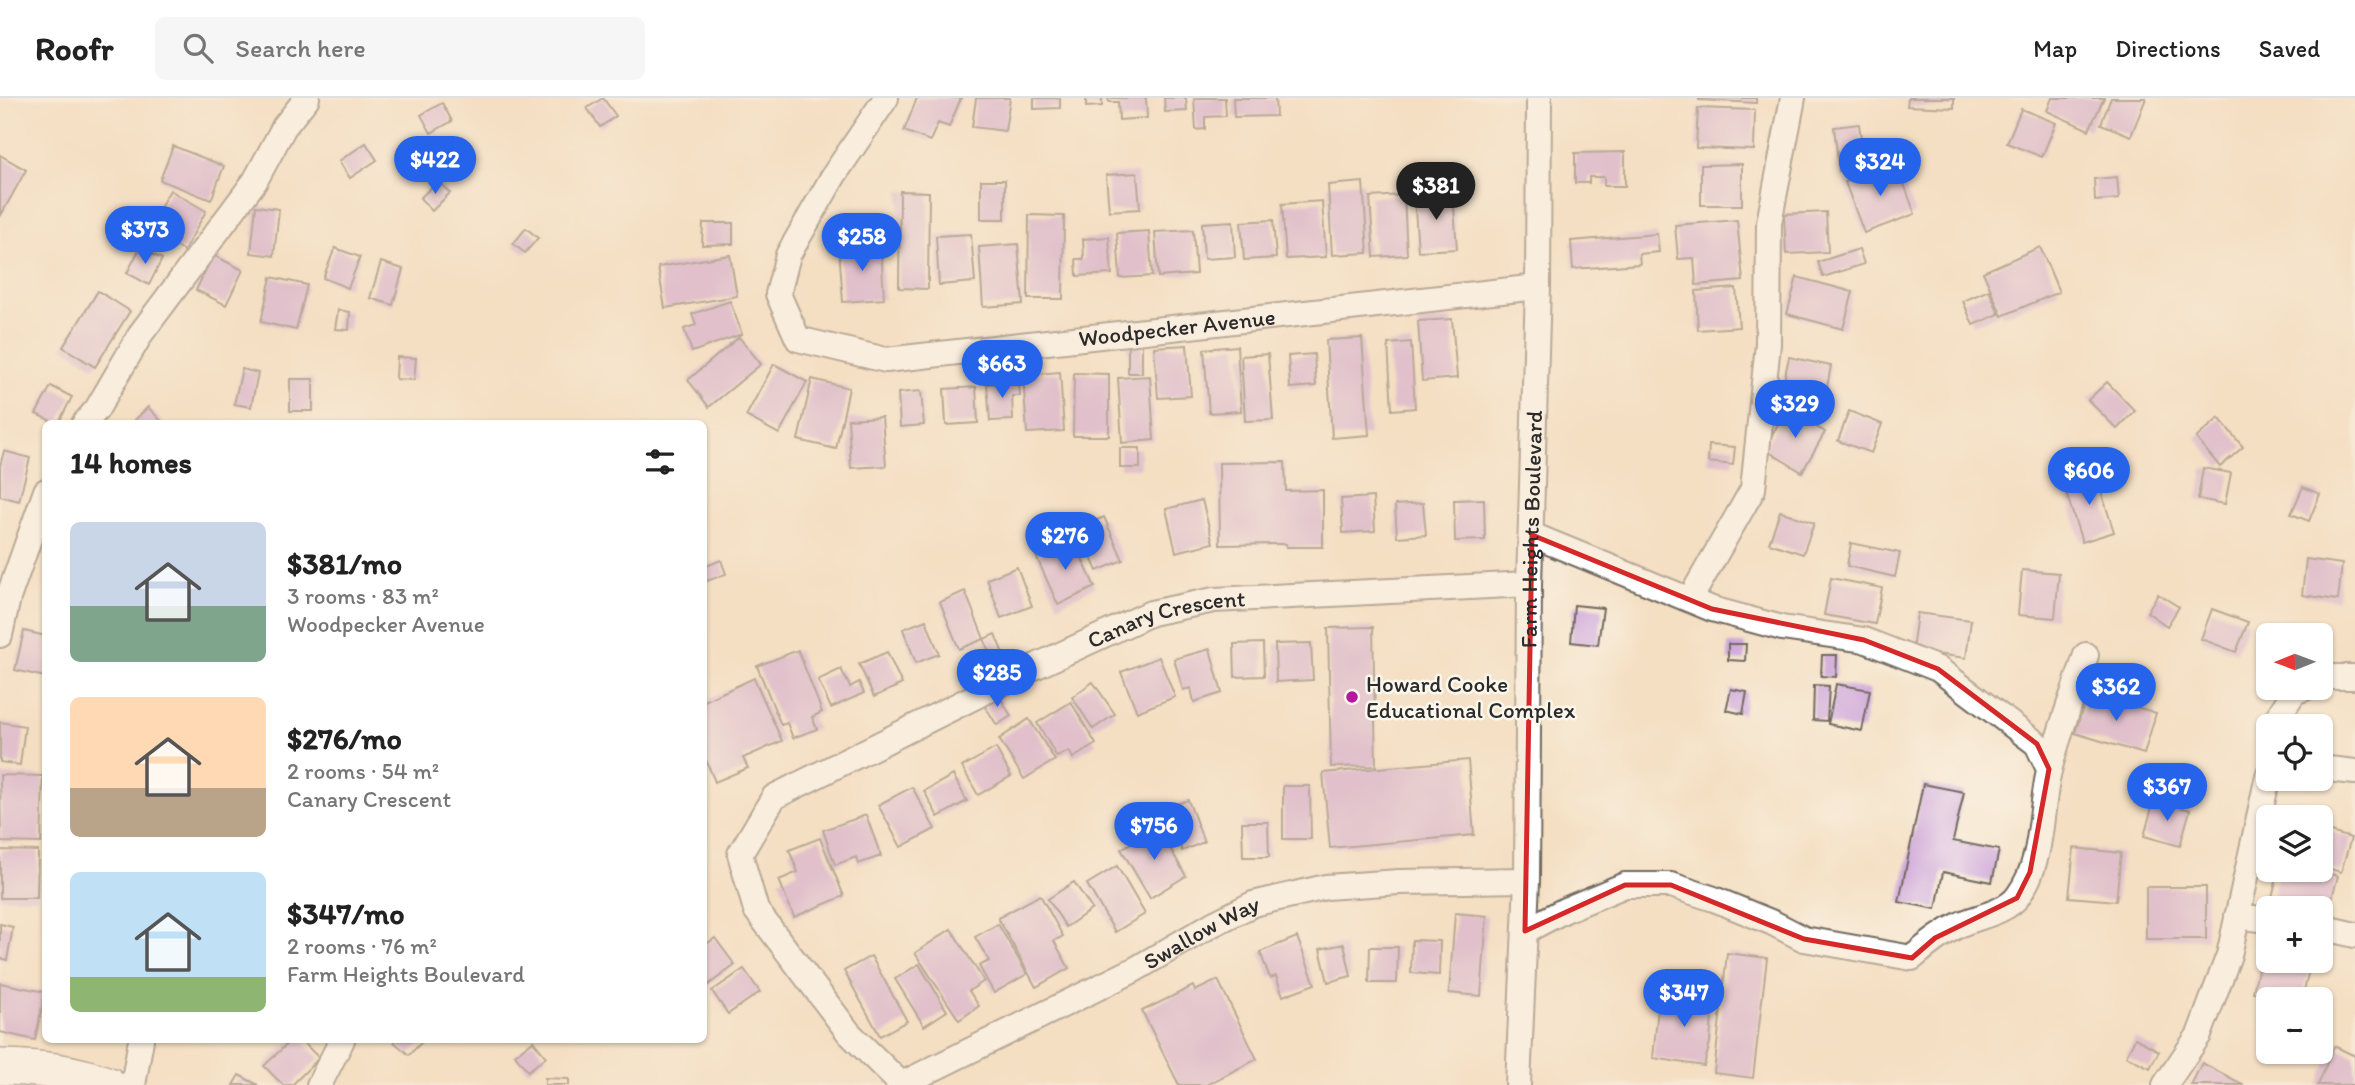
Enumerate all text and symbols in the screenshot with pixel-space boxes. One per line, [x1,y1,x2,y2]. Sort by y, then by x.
search box [155,17,645,80]
text: Roofr [35,29,113,68]
icon: search [179,29,217,67]
text: Search here [235,32,366,64]
text: Map [2033,34,2077,63]
text: Directions [2115,34,2221,63]
text: Saved [2259,34,2320,63]
pin: $422 [394,136,476,196]
pin: $324 [1839,139,1921,198]
text: $422 [410,145,460,173]
text: $324 [1855,147,1905,175]
pin: $381 [1395,162,1477,222]
text: $381 [1412,171,1460,199]
pin: $373 [104,206,186,266]
pin: $258 [821,214,903,273]
text: $373 [121,215,169,243]
text: $258 [838,222,886,250]
street label: Woodpecker Avenue [1077,302,1277,352]
pin: $663 [961,341,1043,400]
text: $663 [978,349,1026,377]
pin: $329 [1754,380,1836,440]
text: $329 [1771,389,1819,417]
street label: Farm Heights Boulevard [1515,409,1548,648]
icon: filters [641,443,679,481]
text: 14 homes [70,444,192,481]
pin: $606 [2048,448,2130,507]
text: $606 [2064,456,2114,484]
pin: $276 [1024,512,1106,572]
text: $276 [1041,521,1089,549]
text: $381/mo [287,545,402,582]
icon: home [126,550,210,634]
text: 3 rooms · 83 m² [287,582,439,610]
street label: Canary Crescent [1083,584,1246,655]
text: Woodpecker Avenue [287,610,485,638]
north arrow [2256,623,2333,700]
map controls [2256,623,2333,1064]
pin: $285 [956,650,1038,709]
text: $285 [973,658,1021,686]
pin: $362 [2075,664,2157,723]
place label: Howard Cooke Educational Complex [1366,670,1576,724]
text: $362 [2092,672,2140,700]
marker: Howard Cooke Educational Complex [1344,689,1360,705]
button: locate [2256,714,2333,791]
text: $276/mo [287,720,402,757]
icon: home [126,725,210,809]
text: 2 rooms · 54 m² [287,757,439,785]
pin: $367 [2126,764,2208,823]
text: $367 [2143,772,2191,800]
text: Canary Crescent [287,785,451,813]
pin: $756 [1113,802,1195,862]
button: layers [2256,805,2333,882]
text: $756 [1130,811,1178,839]
street label: Swallow Way [1138,889,1262,975]
text: $347/mo [287,895,405,932]
button: + [2256,896,2333,973]
icon: home [126,900,210,984]
text: 2 rooms · 76 m² [287,932,437,960]
text: Farm Heights Boulevard [287,960,525,988]
pin: $347 [1643,970,1725,1029]
text: $347 [1659,978,1709,1006]
button: − [2256,987,2333,1064]

